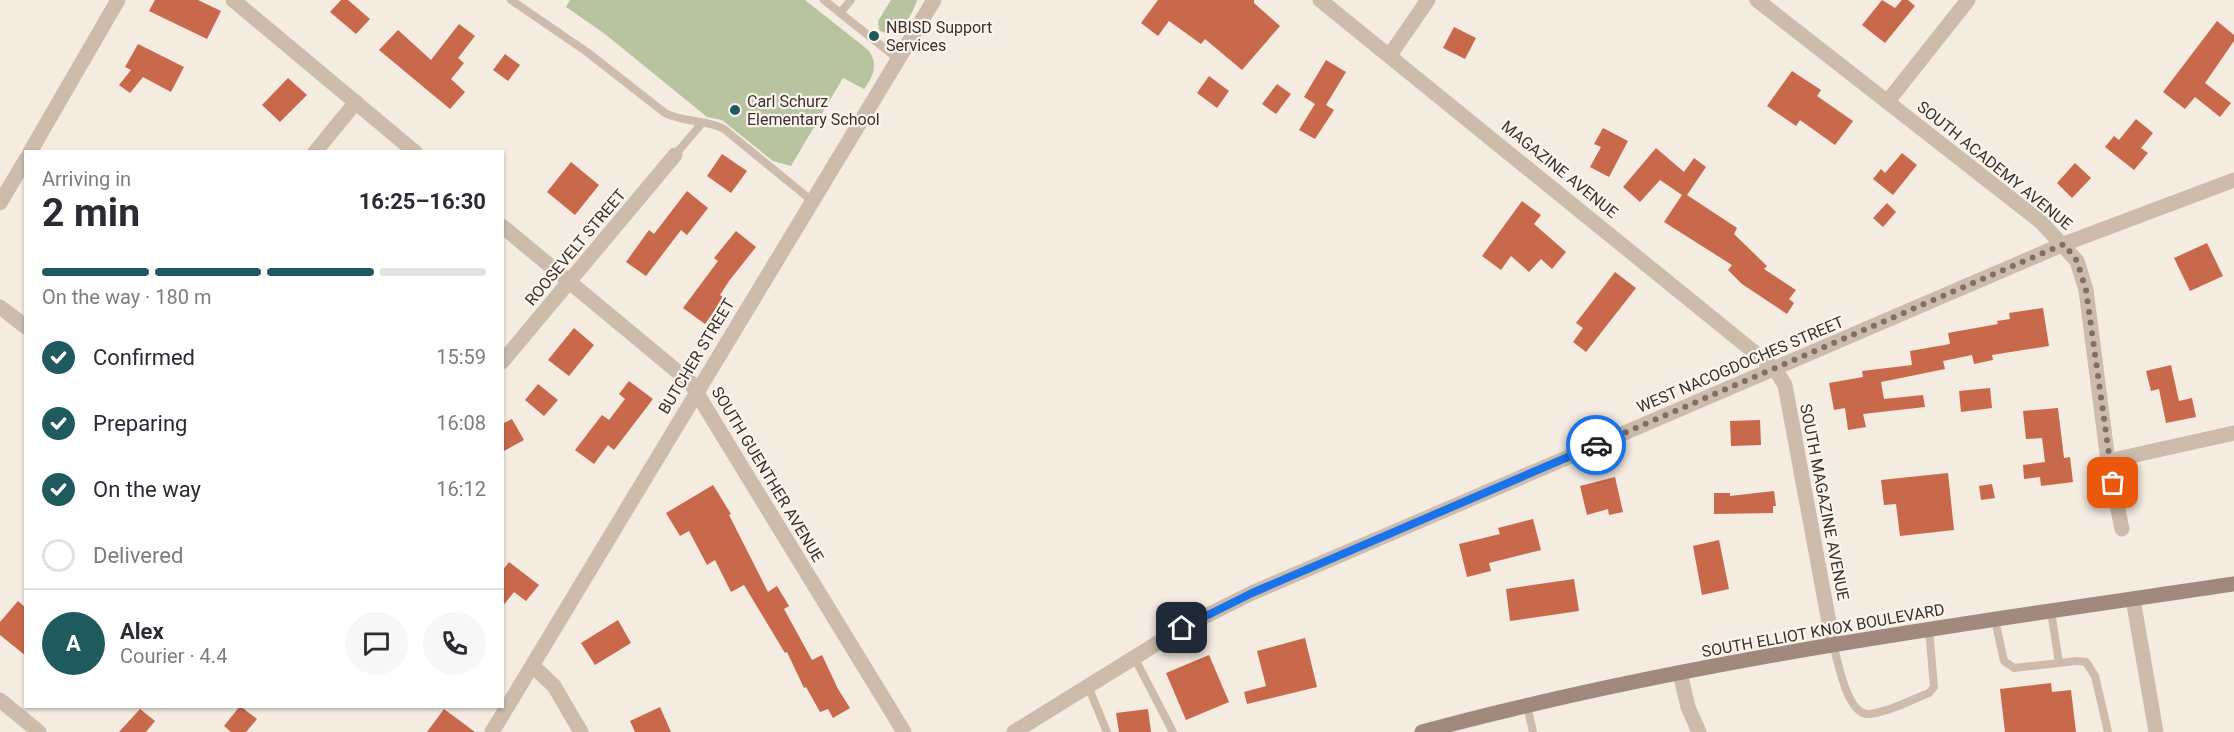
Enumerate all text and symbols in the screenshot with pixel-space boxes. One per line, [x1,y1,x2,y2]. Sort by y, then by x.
place label: NBISD Support Services [886,18,992,55]
marker: NBISD Support Services [867,29,881,43]
place label: Carl Schurz Elementary School [747,92,880,129]
street label: SOUTH ACADEMY AVENUE [1913,97,2076,234]
marker: Carl Schurz Elementary School [728,103,742,117]
street label: MAGAZINE AVENUE [1498,117,1622,222]
text: Arriving in [42,167,131,191]
street label: ROOSEVELT STREET [521,185,630,309]
text: 16:25–16:30 [359,189,486,214]
text: 2 min [42,190,140,236]
text: On the way · 180 m [42,285,211,309]
street label: BUTCHER STREET [654,295,739,417]
street label: WEST NACOGDOCHES STREET [1634,312,1847,417]
icon: check [42,341,75,374]
text: Confirmed [93,345,195,370]
text: 15:59 [436,345,486,369]
street label: SOUTH GUENTHER AVENUE [708,383,828,565]
street label: SOUTH MAGAZINE AVENUE [1796,402,1853,602]
icon: check [42,407,75,440]
text: Preparing [93,411,187,436]
text: 16:08 [436,411,486,435]
courier [1566,415,1626,475]
icon: car [1580,429,1613,462]
pin [2087,457,2138,508]
icon: bag [2096,466,2129,499]
icon: check [42,473,75,506]
text: On the way [93,477,201,502]
text: 16:12 [436,477,486,501]
text: Delivered [93,543,183,568]
street label: SOUTH ELLIOT KNOX BOULEVARD [1700,600,1946,661]
pin [1156,602,1207,653]
icon: home [1165,611,1198,644]
button: chat [345,612,408,675]
button: phone [423,612,486,675]
text: Alex [120,619,164,644]
text: A [66,631,81,656]
text: Courier · 4.4 [120,644,227,668]

